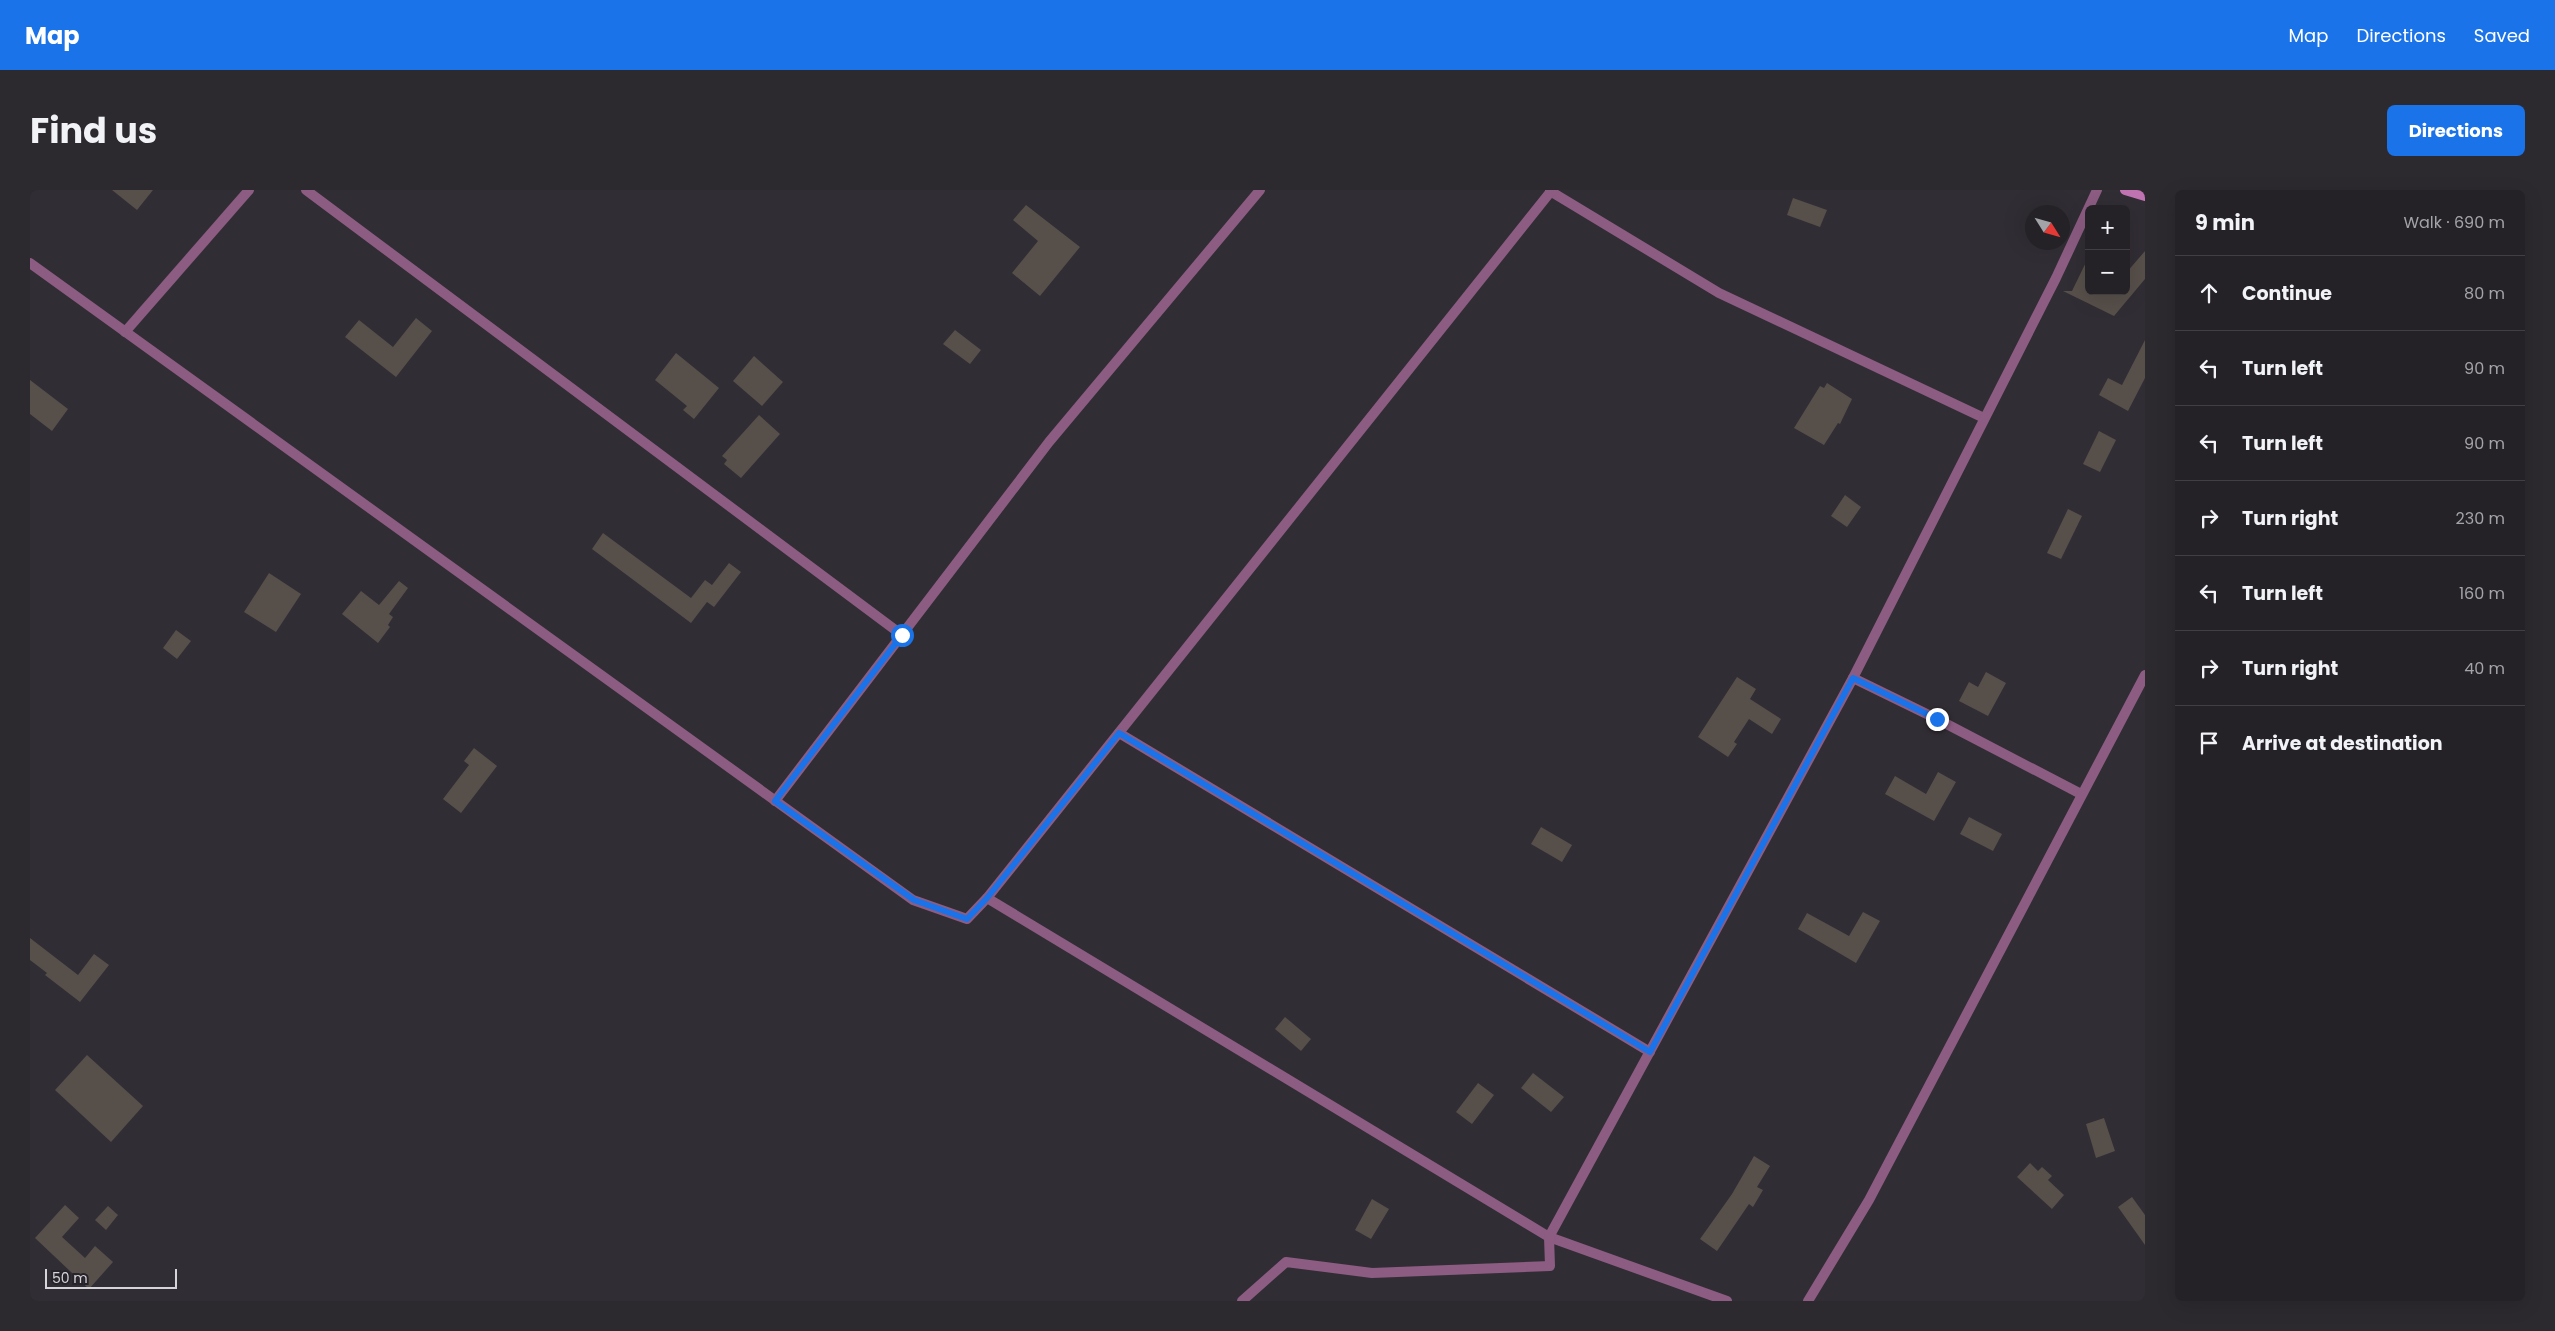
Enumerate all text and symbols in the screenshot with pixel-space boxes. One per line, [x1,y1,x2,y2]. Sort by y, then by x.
text: Map [25,19,80,52]
text: Map [2289,23,2328,48]
text: Directions [2356,23,2446,48]
text: Saved [2474,23,2530,48]
button: Directions [2387,105,2525,156]
text: Find us [30,106,157,155]
north arrow [2025,205,2070,250]
map controls [2085,205,2130,295]
button: + [2085,205,2130,250]
text: 9 min [2195,208,2255,237]
text: Walk · 690 m [2403,211,2505,234]
button: − [2085,250,2130,295]
icon: ahead [2195,279,2223,307]
text: Continue [2242,280,2332,307]
text: 80 m [2464,282,2505,305]
icon: left [2195,354,2223,382]
text: Turn left [2242,355,2323,382]
text: 90 m [2464,357,2505,380]
icon: left [2195,429,2223,457]
text: Turn left [2242,430,2323,457]
text: 90 m [2464,432,2505,455]
icon: right [2195,504,2223,532]
text: Turn right [2242,505,2338,532]
text: 230 m [2456,507,2505,530]
icon: left [2195,579,2223,607]
text: Turn left [2242,580,2323,607]
text: 160 m [2459,582,2505,605]
route start [891,624,914,647]
icon: right [2195,654,2223,682]
text: Turn right [2242,655,2338,682]
text: 40 m [2464,657,2505,680]
route end [1926,708,1949,731]
icon: arrive [2195,729,2223,757]
text: Arrive at destination [2242,730,2443,757]
scale bar [45,1266,178,1289]
text: 50 m [52,1268,88,1288]

